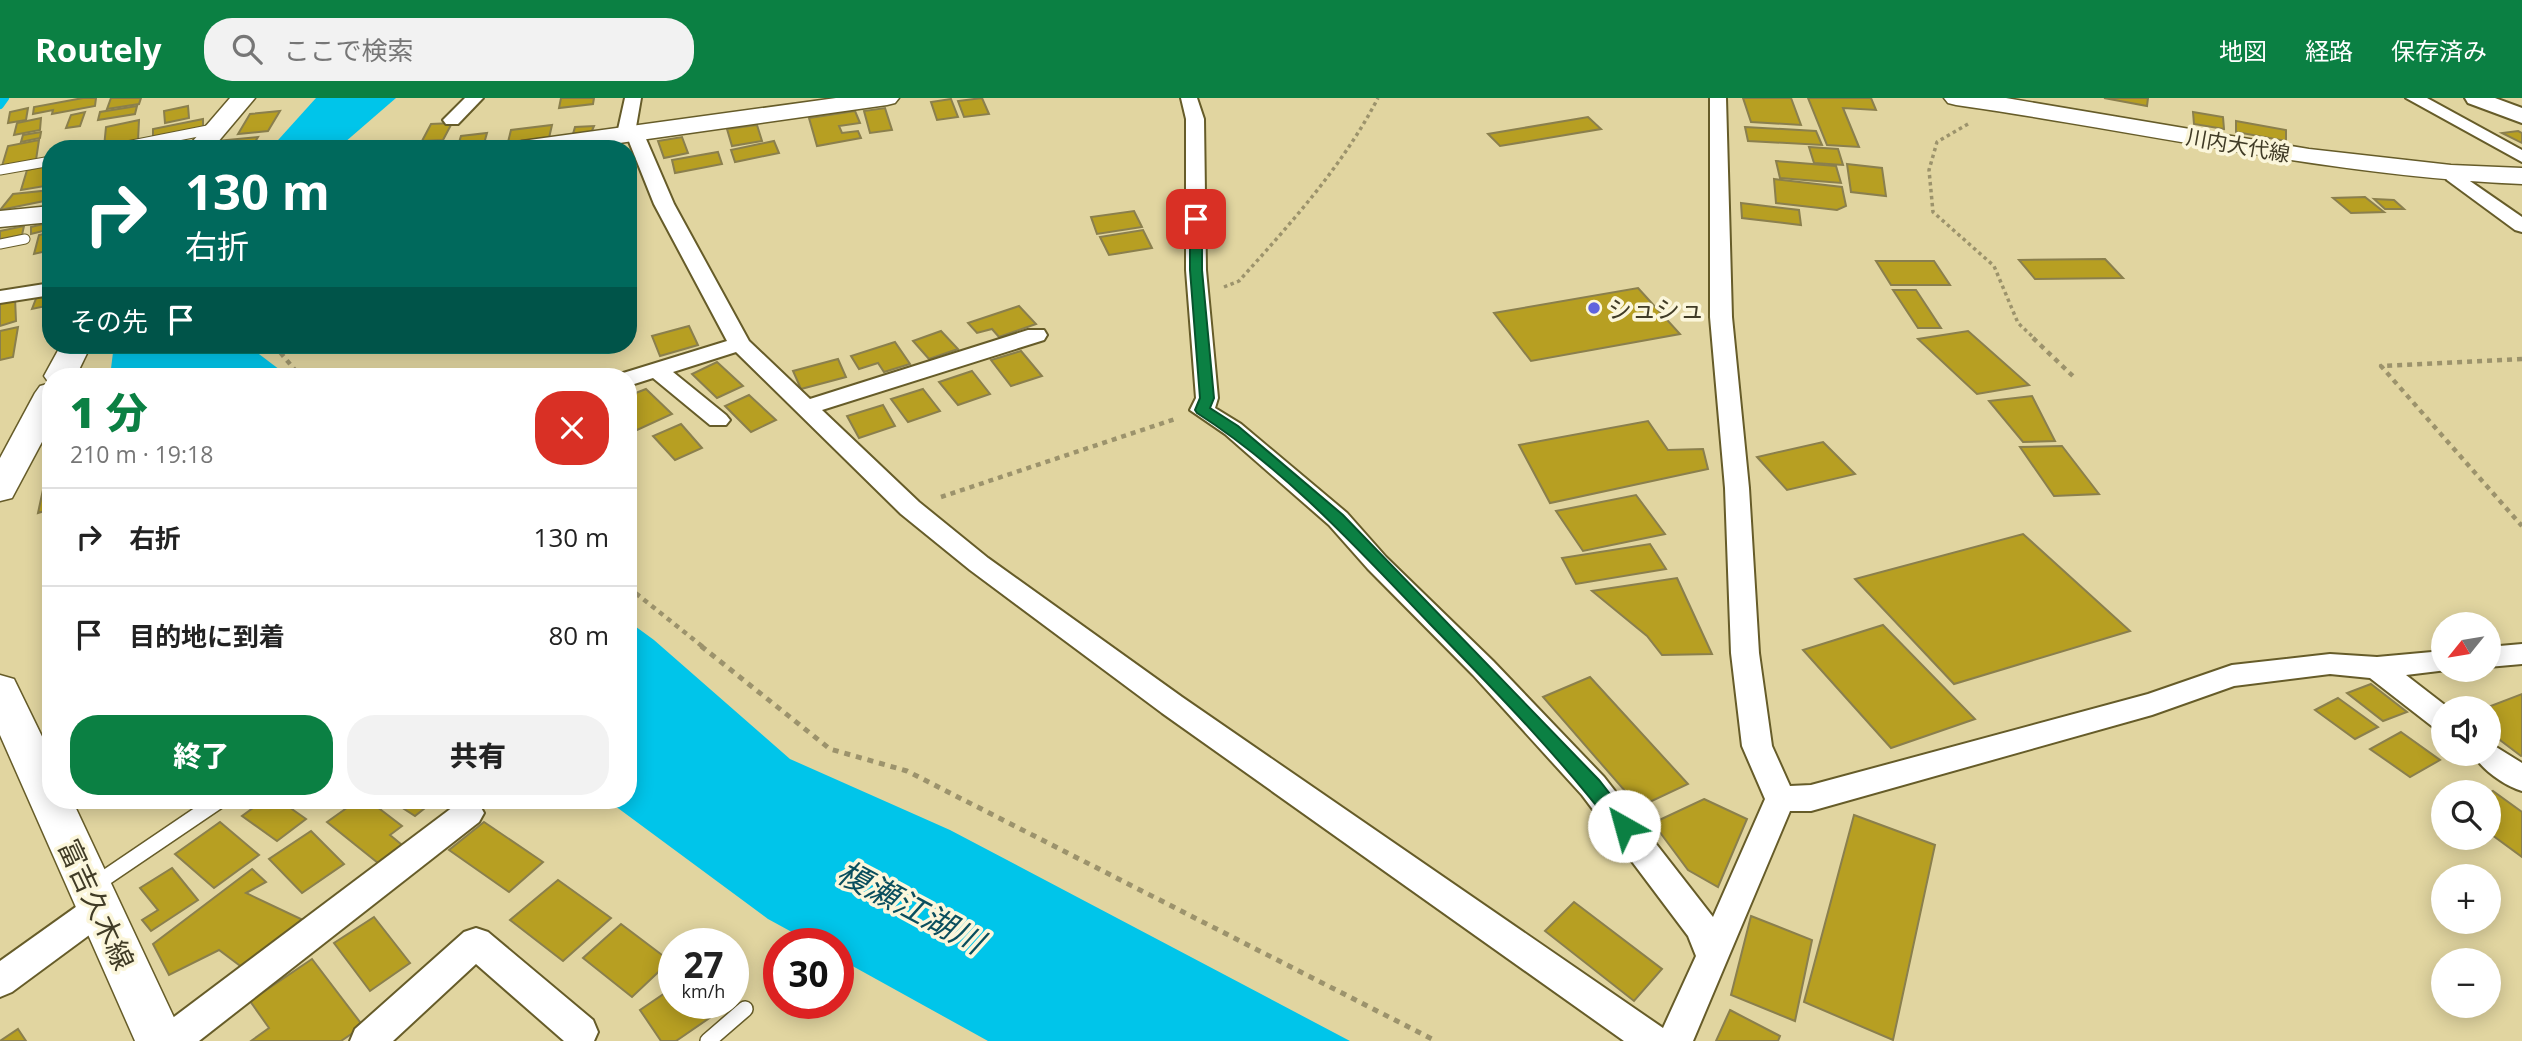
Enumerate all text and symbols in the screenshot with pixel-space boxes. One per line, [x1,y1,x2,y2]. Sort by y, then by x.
search box [204,18,694,81]
text: Routely [35,27,162,72]
icon: search [228,30,266,68]
text: ここで検索 [284,32,414,68]
text: 地図 [2219,34,2267,67]
text: 経路 [2305,34,2353,67]
text: 保存済み [2391,34,2487,67]
street label: 川内大代線 [2184,122,2292,168]
text: 130 m [185,158,330,224]
icon: right [70,168,161,259]
pin [1166,189,1226,249]
icon: arrive [1177,200,1215,238]
text: 右折 [185,224,249,267]
place label: シュシュ [1608,292,1704,325]
marker: シュシュ [1586,300,1602,316]
icon: arrive [162,301,200,339]
text: その先 [70,303,148,339]
text: 1 分 [70,383,148,440]
button: close [535,391,609,465]
text: 210 m · 19:18 [70,438,213,470]
icon: right [70,518,108,556]
text: 130 m [534,519,609,555]
text: 右折 [129,520,181,556]
north arrow [2431,612,2501,682]
map controls [2431,612,2501,1018]
icon: arrive [70,616,108,654]
text: 80 m [548,617,609,653]
text: 目的地に到着 [129,618,285,654]
button: sound [2431,696,2501,766]
button: 終了 [70,715,333,795]
button: 共有 [347,715,609,795]
button: search [2431,780,2501,850]
position arrow [1587,789,1661,863]
street label: 富吉久木線 [50,833,144,975]
water label: 榎瀬江湖川 [830,849,994,964]
button: + [2431,864,2501,934]
speed limit sign: 30 [763,928,854,1019]
text: 27 [683,941,724,988]
button: − [2431,948,2501,1018]
text: km/h [682,979,725,1003]

